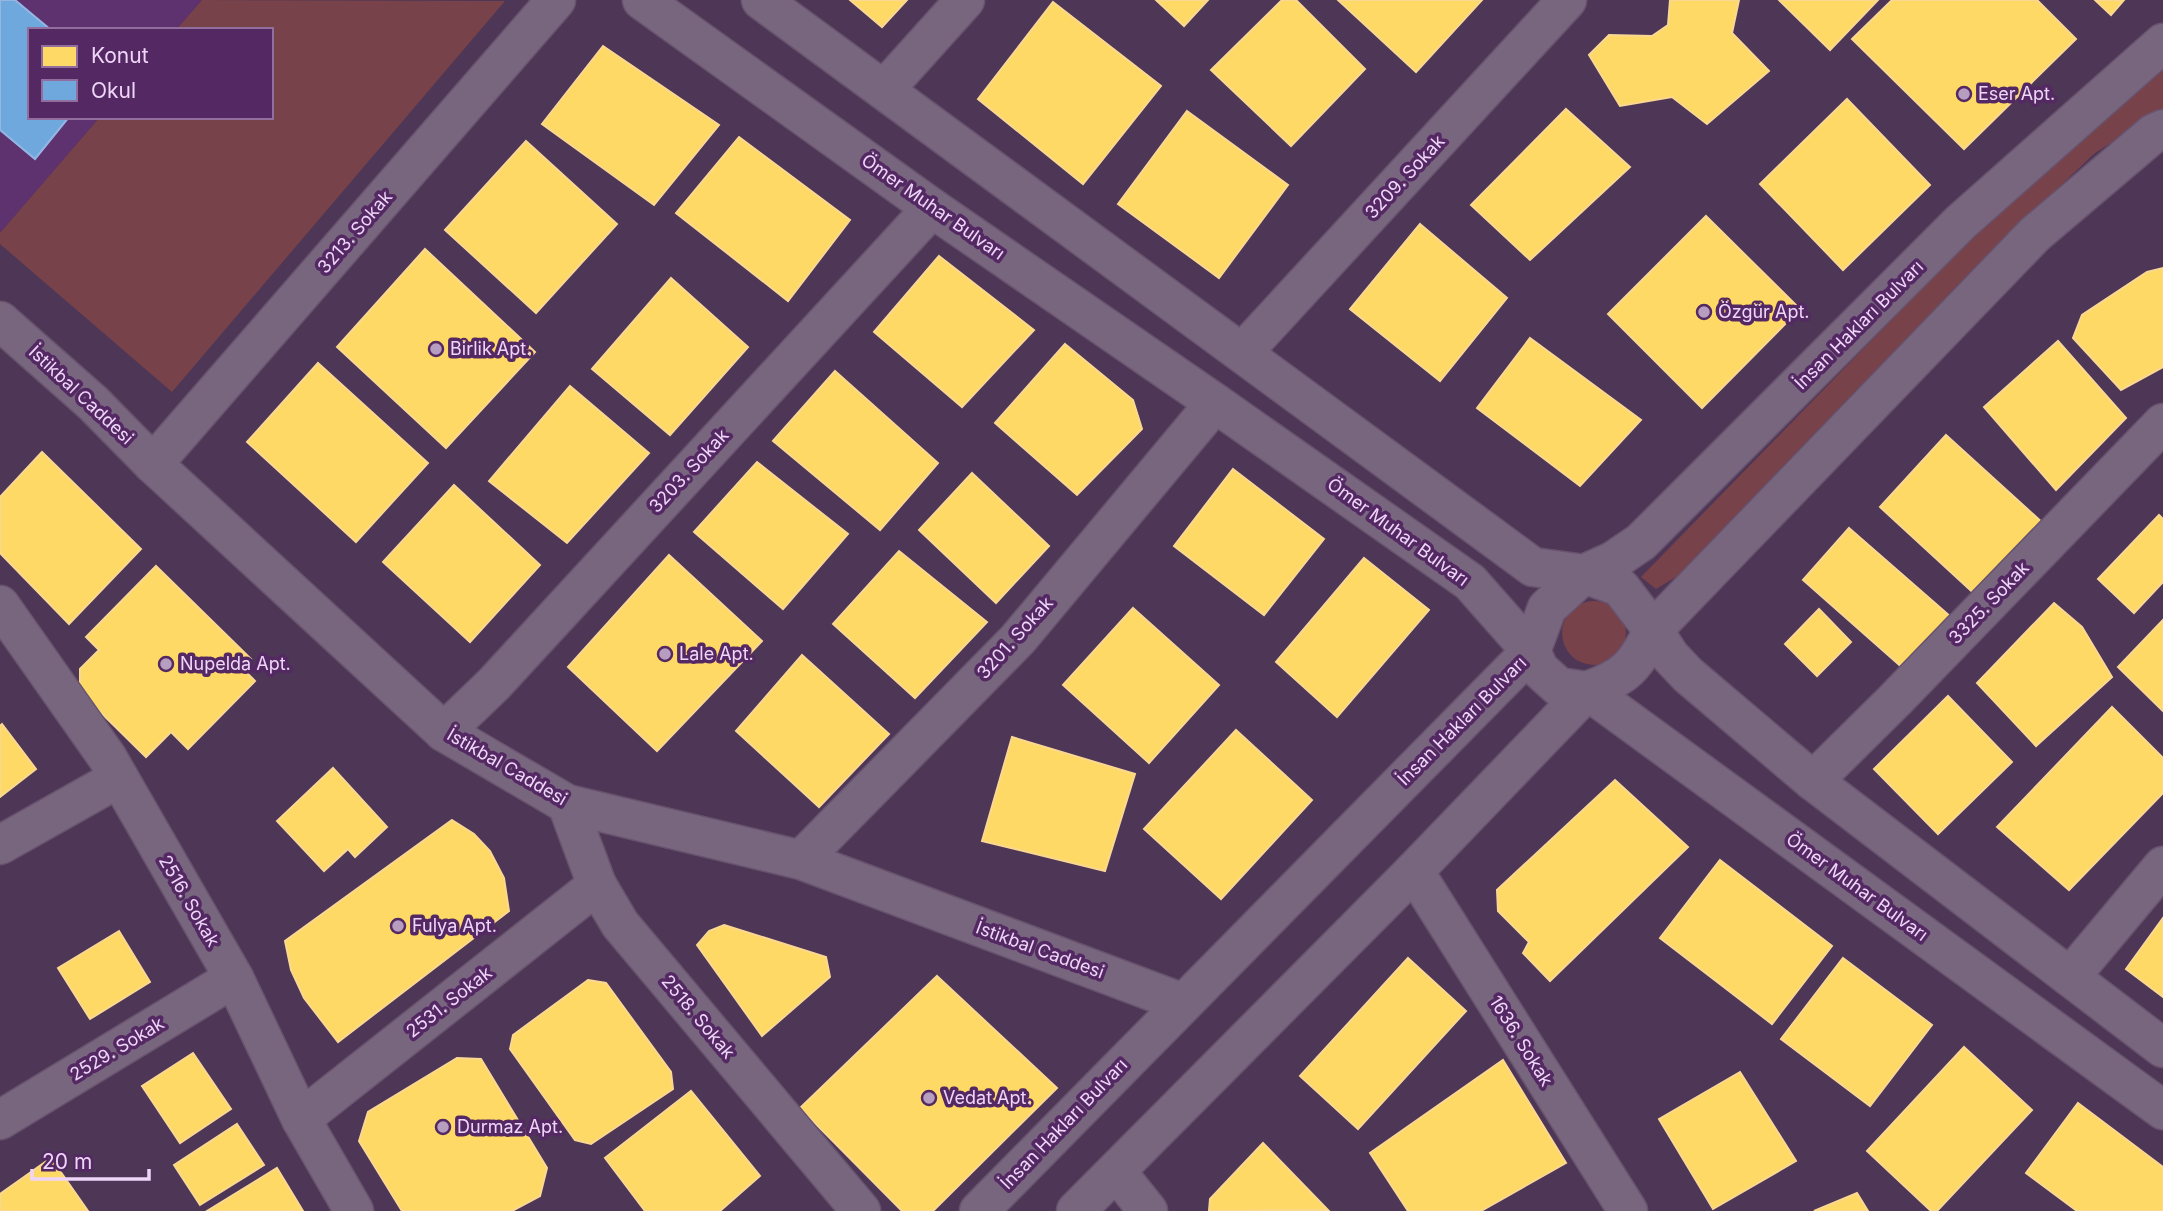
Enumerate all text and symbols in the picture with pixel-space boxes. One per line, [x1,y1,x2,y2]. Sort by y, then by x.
legend [28,28,273,119]
text: Konut [91,43,149,68]
text: Okul [91,78,136,103]
place label: Eser Apt. [1978,83,2055,104]
marker: Eser Apt. [1956,86,1972,102]
street label: 3209. Sokak [1361,130,1449,223]
street label: Ömer Muhar Bulvarı [858,148,1009,264]
street label: 3213. Sokak [313,186,396,277]
street label: İnsan Hakları Bulvarı [1789,255,1927,393]
place label: Özgür Apt. [1718,300,1809,322]
marker: Özgür Apt. [1696,304,1712,320]
place label: Birlik Apt. [450,338,531,359]
street label: İstikbal Caddesi [25,340,138,448]
marker: Birlik Apt. [428,341,444,357]
street label: 3203. Sokak [645,424,733,517]
street label: Ömer Muhar Bulvarı [1323,472,1474,590]
street label: 3325. Sokak [1944,557,2033,648]
street label: 3201. Sokak [972,592,1057,683]
place label: Lale Apt. [679,643,754,664]
marker: Lale Apt. [657,646,673,662]
street label: İnsan Hakları Bulvarı [1392,651,1530,789]
place label: Nupelda Apt. [180,653,291,674]
marker: Nupelda Apt. [158,656,174,672]
street label: İstikbal Caddesi [444,723,571,809]
street label: Ömer Muhar Bulvarı [1782,827,1933,945]
street label: 2516. Sokak [155,851,224,950]
place label: Fulya Apt. [412,915,497,936]
street label: İstikbal Caddesi [973,916,1107,982]
marker: Fulya Apt. [390,918,406,934]
street label: 2531. Sokak [402,962,496,1042]
street label: 2518. Sokak [657,971,739,1063]
street label: 1636. Sokak [1485,992,1558,1090]
street label: 2529. Sokak [66,1012,168,1085]
street label: İnsan Hakları Bulvarı [995,1053,1131,1193]
place label: Vedat Apt. [943,1087,1032,1108]
marker: Vedat Apt. [921,1090,937,1106]
place label: Durmaz Apt. [457,1116,563,1137]
marker: Durmaz Apt. [435,1119,451,1135]
scale bar [32,1138,149,1182]
text: 20 m [42,1149,92,1174]

